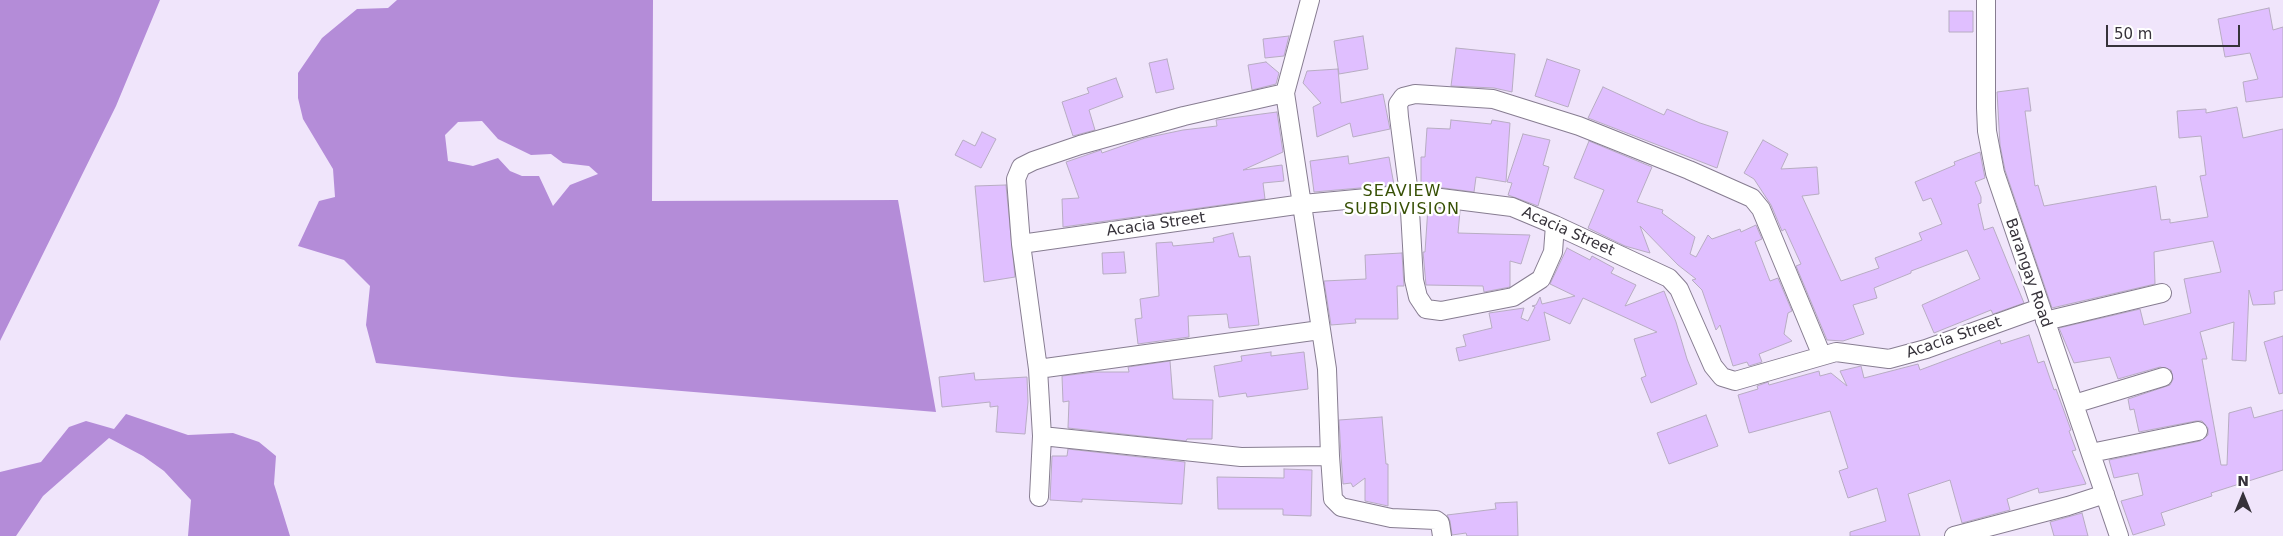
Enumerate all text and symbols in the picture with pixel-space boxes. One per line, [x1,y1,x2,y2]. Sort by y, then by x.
scale bar [2108,15,2242,47]
text: 50 m [2114,25,2152,43]
district label: SEAVIEW SUBDIVISION [1343,182,1461,220]
street label: Acacia Street [1519,204,1617,260]
street label: Acacia Street [1106,209,1206,241]
street label: Barangay Road [2001,216,2055,330]
street label: Acacia Street [1904,313,2004,363]
north arrow [2218,471,2268,521]
text: N [2237,473,2249,489]

